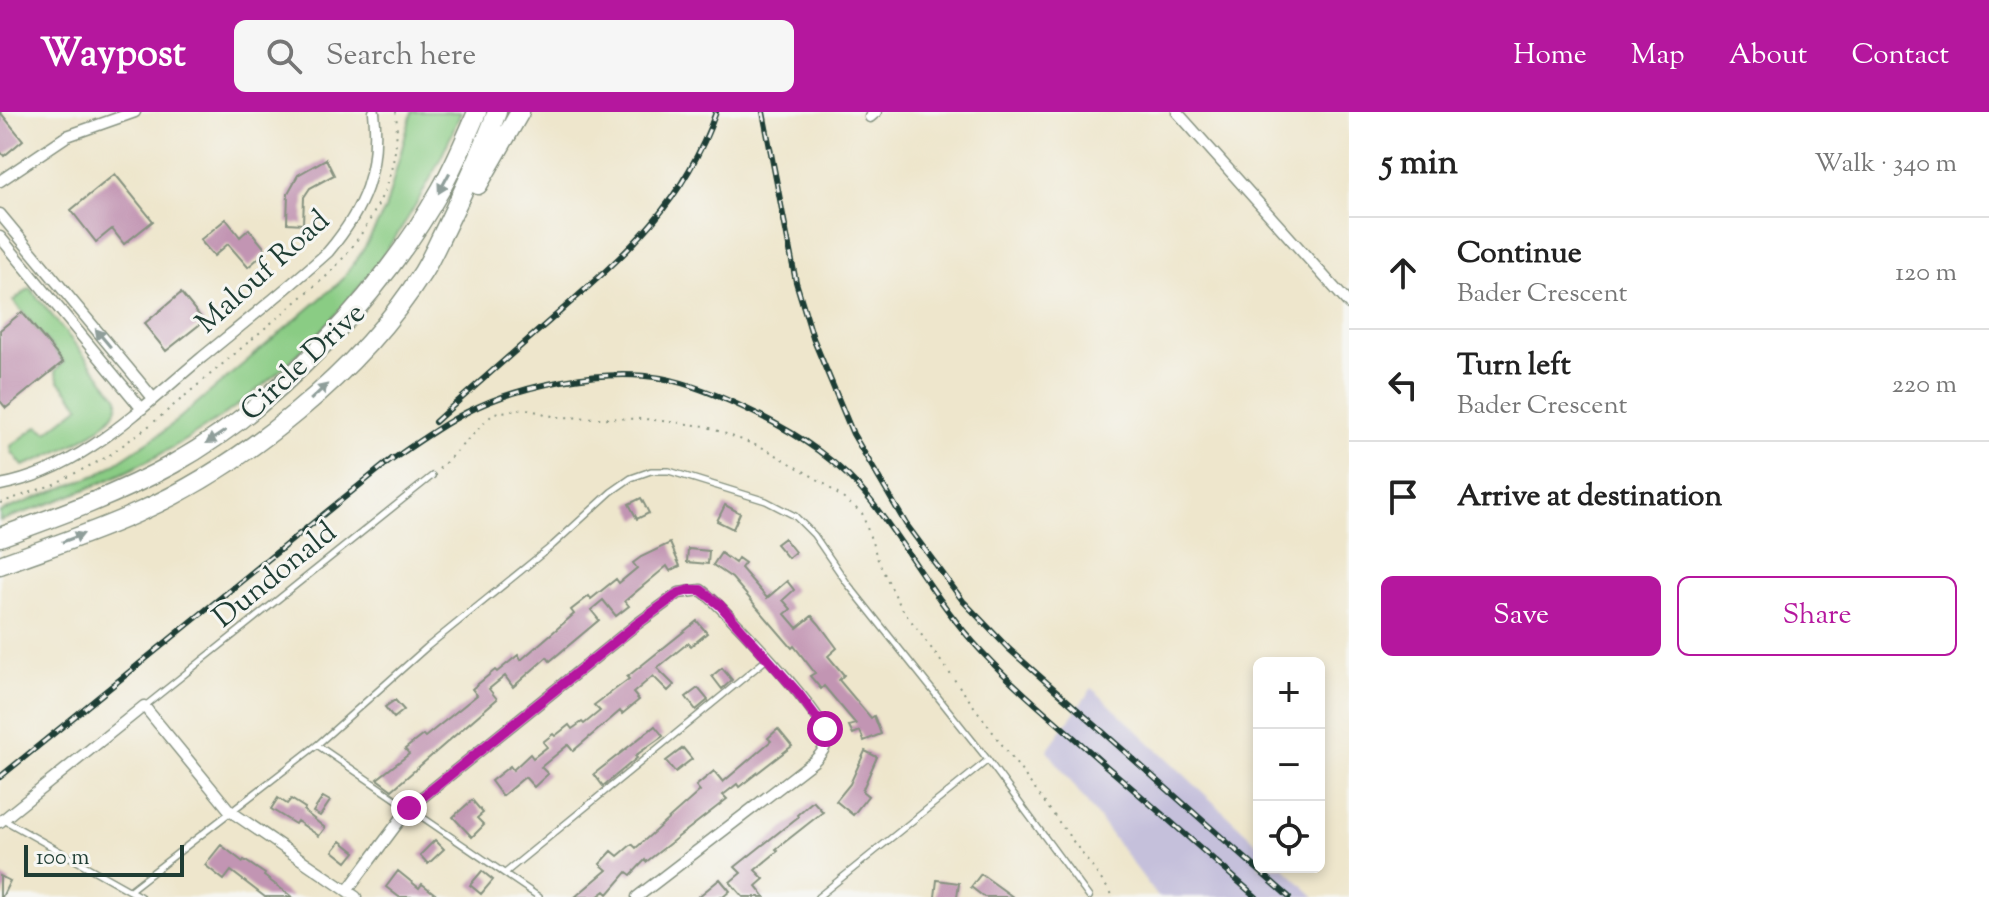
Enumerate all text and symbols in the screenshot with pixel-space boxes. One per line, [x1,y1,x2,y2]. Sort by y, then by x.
search box [234,20,794,92]
text: Waypost [40,29,186,83]
icon: search [262,34,306,78]
text: Search here [326,35,476,78]
text: Home [1513,36,1587,76]
text: Map [1631,36,1685,76]
text: About [1729,36,1807,76]
text: Contact [1851,36,1949,76]
text: 5 min [1381,140,1458,189]
text: Walk · 340 m [1814,146,1957,183]
one-way arrow [437,171,450,194]
street label: Malouf Road [187,201,340,345]
text: Continue [1457,233,1582,276]
icon: ahead [1381,251,1425,295]
text: 120 m [1895,255,1957,292]
text: Bader Crescent [1457,276,1627,313]
street label: Circle Drive [231,293,376,432]
one-way arrow [95,328,112,348]
text: Turn left [1457,345,1571,388]
icon: left [1381,363,1425,407]
text: 220 m [1892,367,1957,404]
one-way arrow [309,383,328,401]
text: Bader Crescent [1457,388,1627,425]
one-way arrow [205,429,227,443]
icon: arrive [1381,475,1425,519]
text: Arrive at destination [1457,476,1722,519]
street label: Dundonald [204,513,347,639]
one-way arrow [61,531,85,544]
button: Save [1381,576,1661,656]
button: Share [1677,576,1957,656]
map controls [1253,657,1325,873]
button: + [1253,657,1325,729]
route start [807,711,843,747]
button: − [1253,729,1325,801]
route end [391,790,427,826]
button: locate [1253,801,1325,873]
scale bar [24,841,184,877]
text: 100 m [36,843,89,875]

